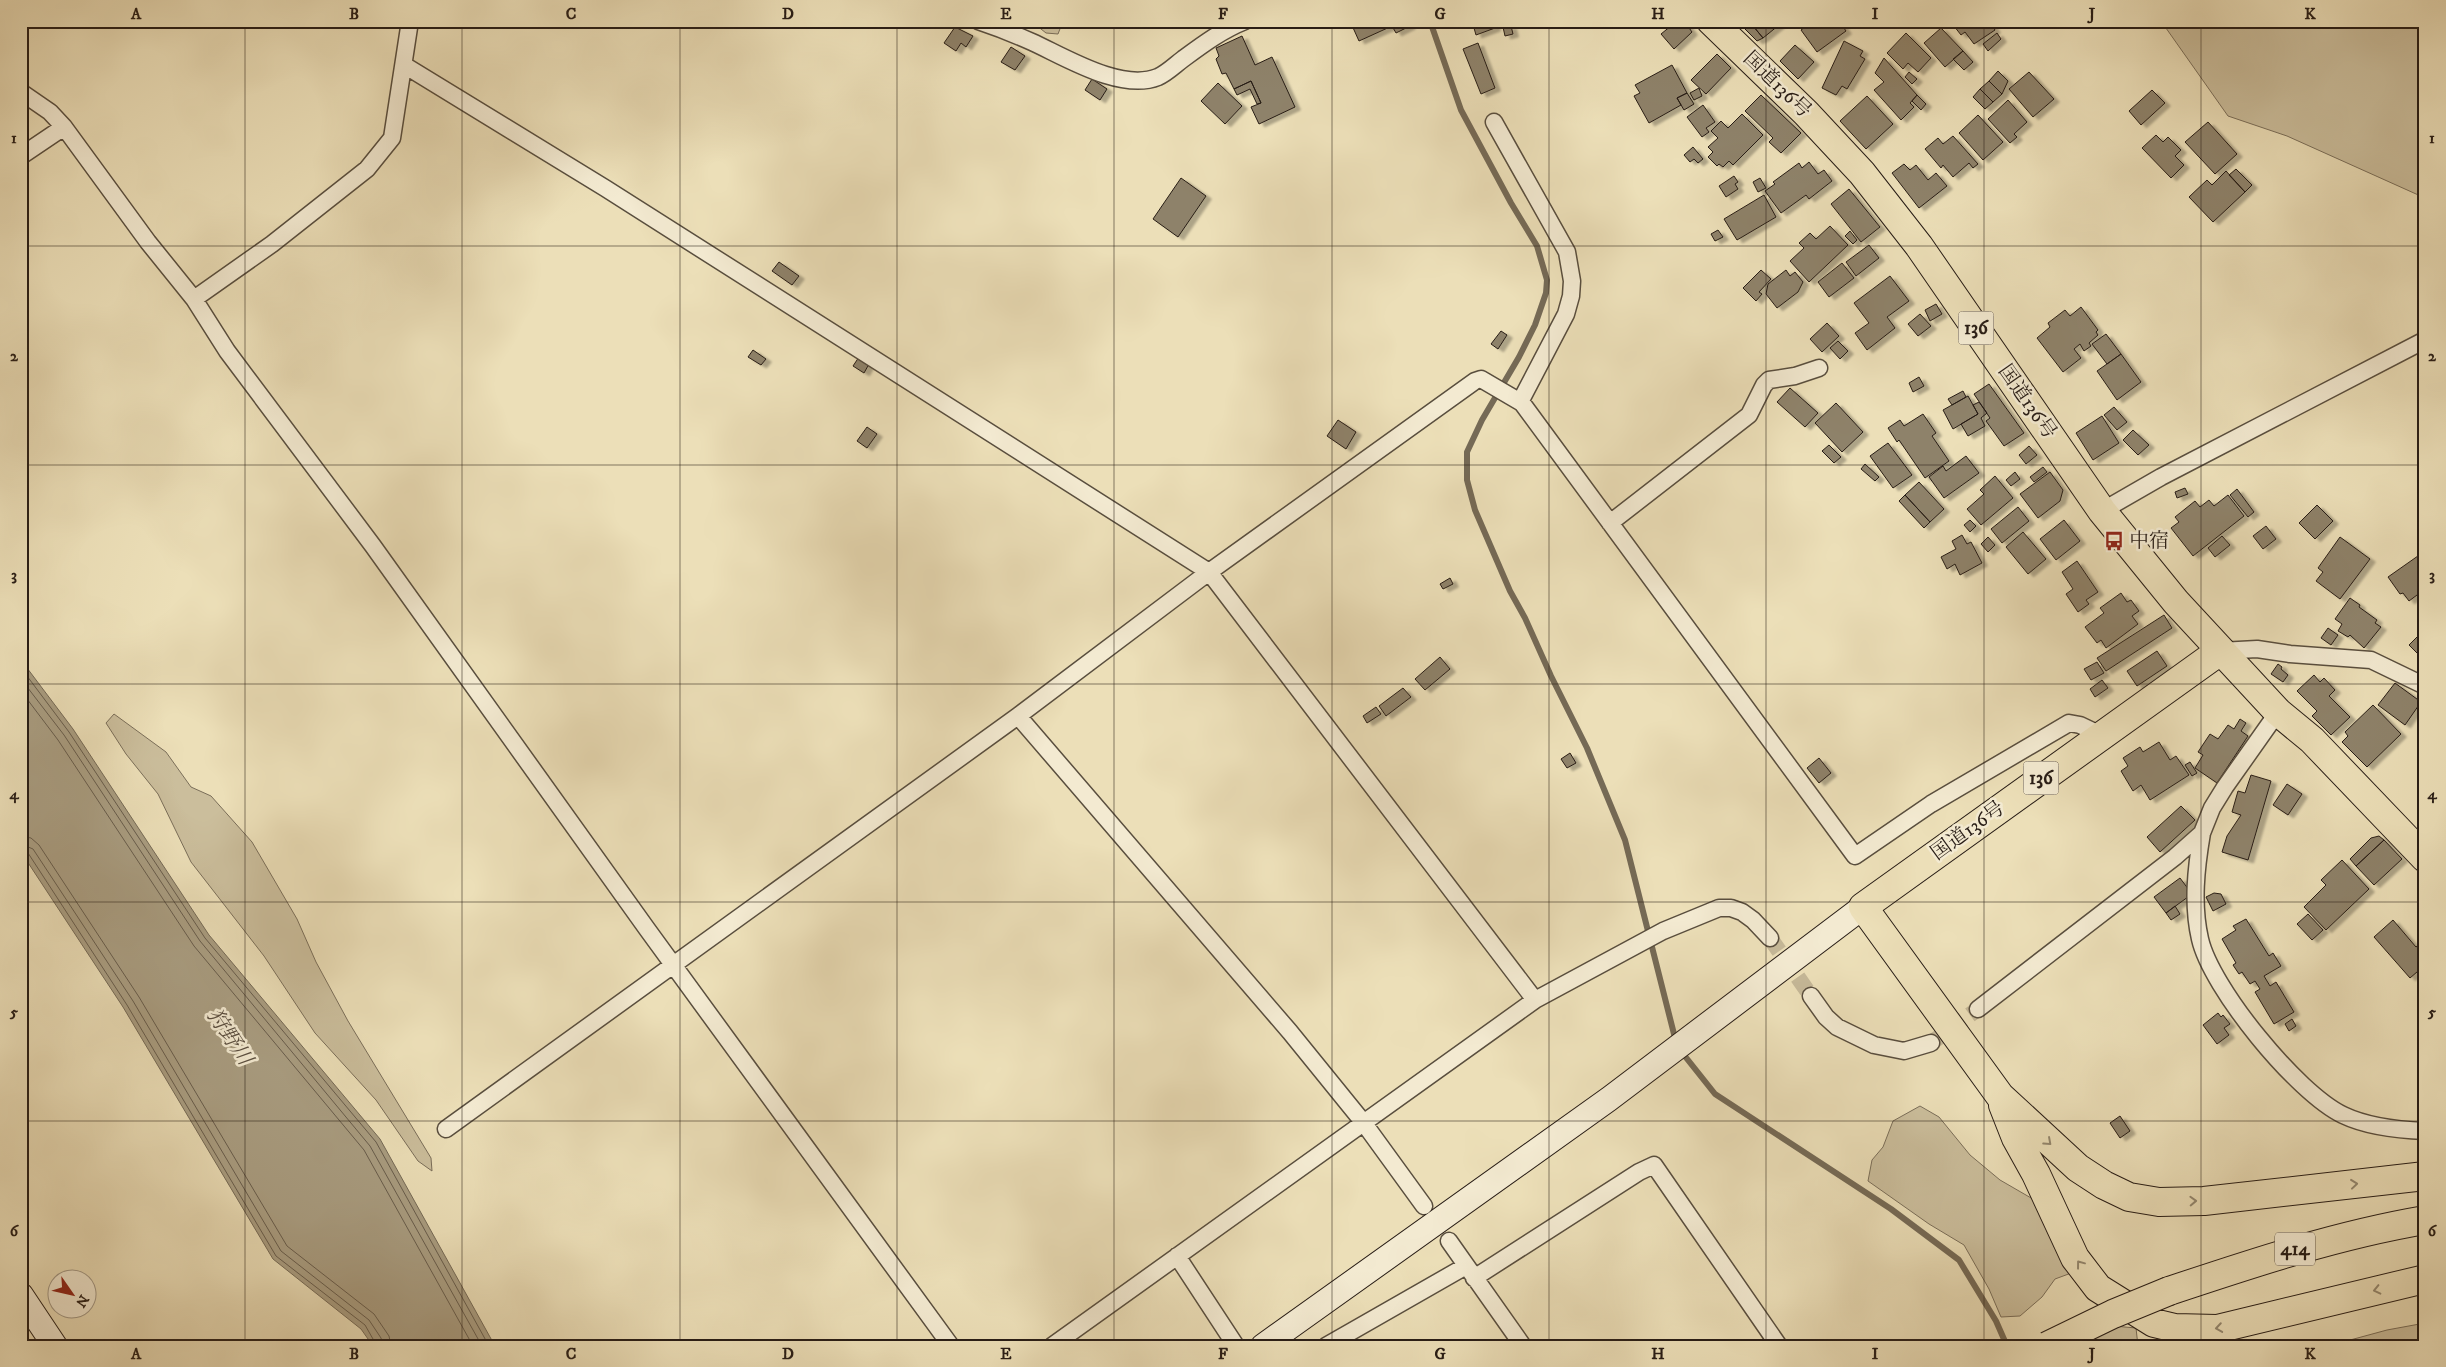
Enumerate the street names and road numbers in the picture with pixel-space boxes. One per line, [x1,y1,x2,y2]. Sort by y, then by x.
street label: 国道136号 [1738,46,1816,124]
road number: 136 [1958,312,1994,344]
street label: 国道136号 [1992,360,2062,444]
road number: 136 [2024,761,2058,794]
street label: 国道136号 [1926,796,2010,866]
road number: 414 [2275,1232,2315,1266]

